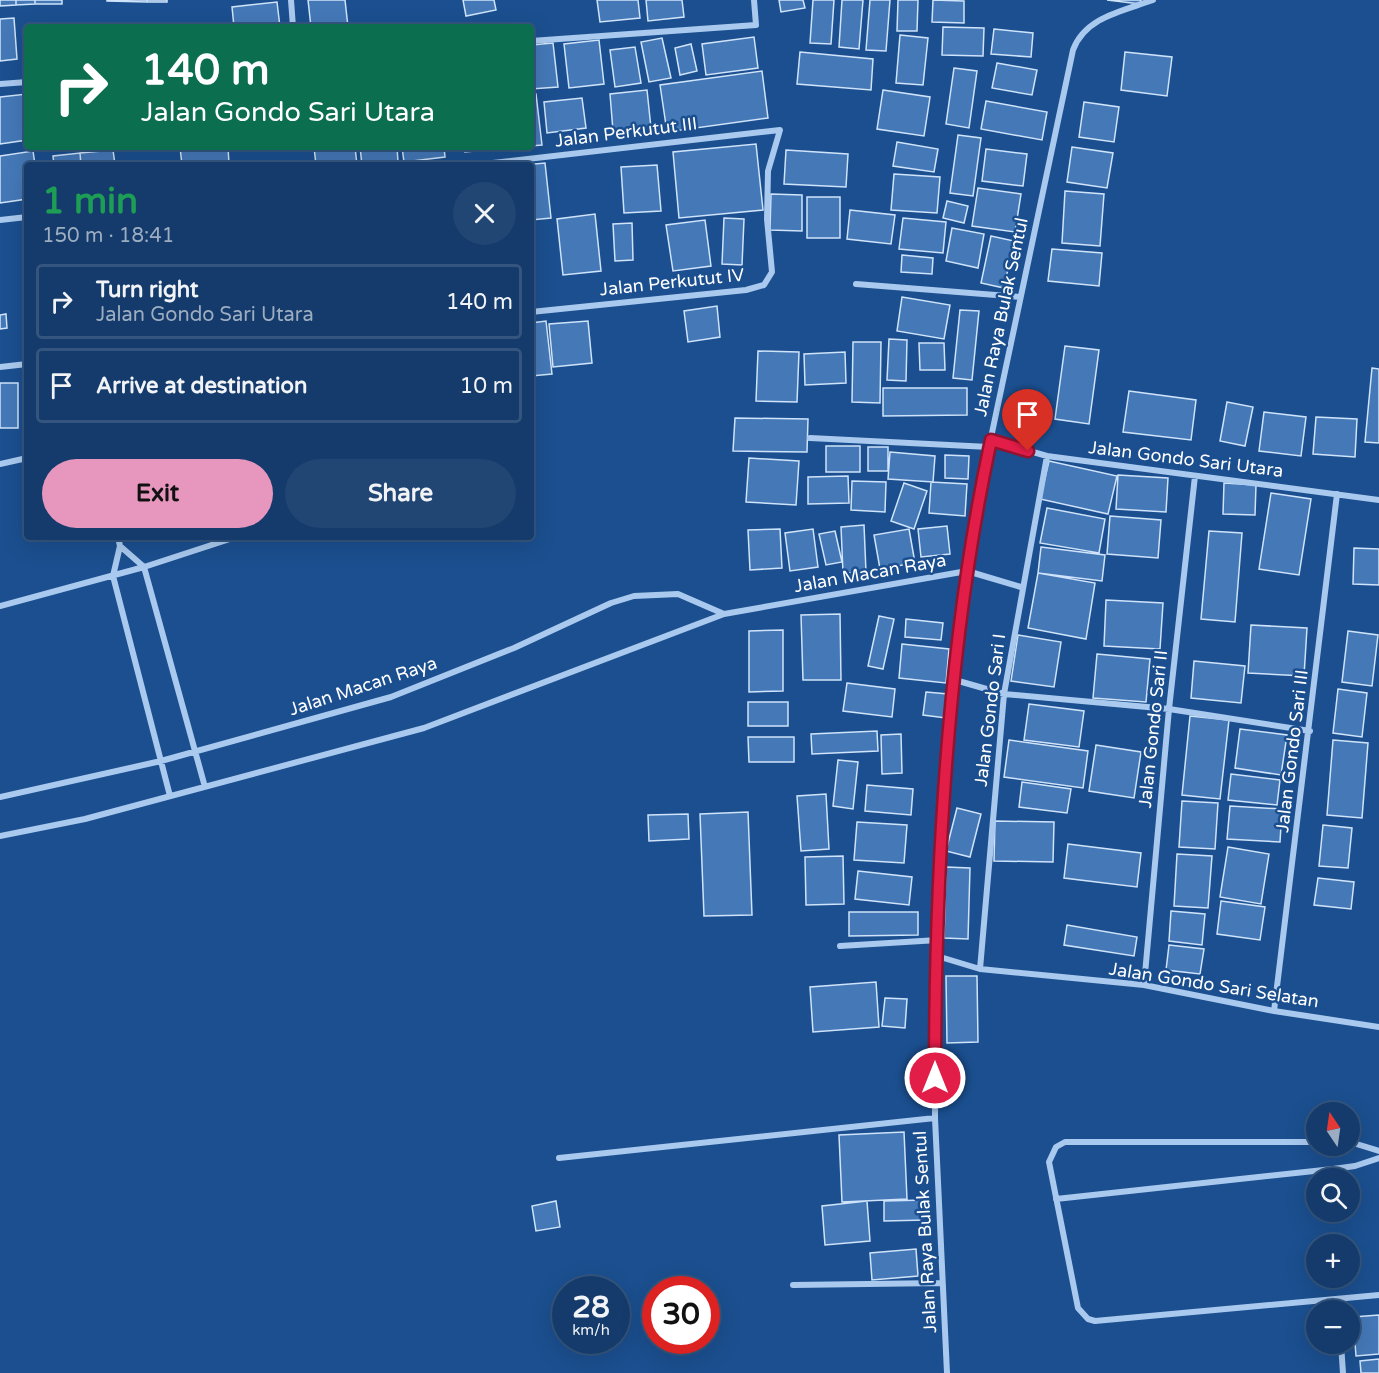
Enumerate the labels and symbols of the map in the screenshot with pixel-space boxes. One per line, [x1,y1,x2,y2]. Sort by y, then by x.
street label: Jalan Perkutut III [554,112,698,152]
street label: Jalan Raya Bulak Sentul [969,216,1033,418]
street label: Jalan Perkutut IV [599,263,746,301]
pin [1002,389,1053,451]
street label: Jalan Gondo Sari Utara [1087,436,1285,482]
street label: Jalan Macan Raya [792,549,948,597]
street label: Jalan Gondo Sari I [970,632,1010,788]
street label: Jalan Gondo Sari II [1134,649,1172,809]
street label: Jalan Macan Raya [286,652,440,720]
street label: Jalan Gondo Sari III [1271,668,1313,834]
street label: Jalan Gondo Sari Selatan [1108,958,1320,1012]
position arrow [903,1046,967,1110]
north arrow [1306,1102,1360,1156]
street label: Jalan Raya Bulak Sentul [909,1130,941,1334]
speed limit sign: 30 [642,1276,720,1354]

